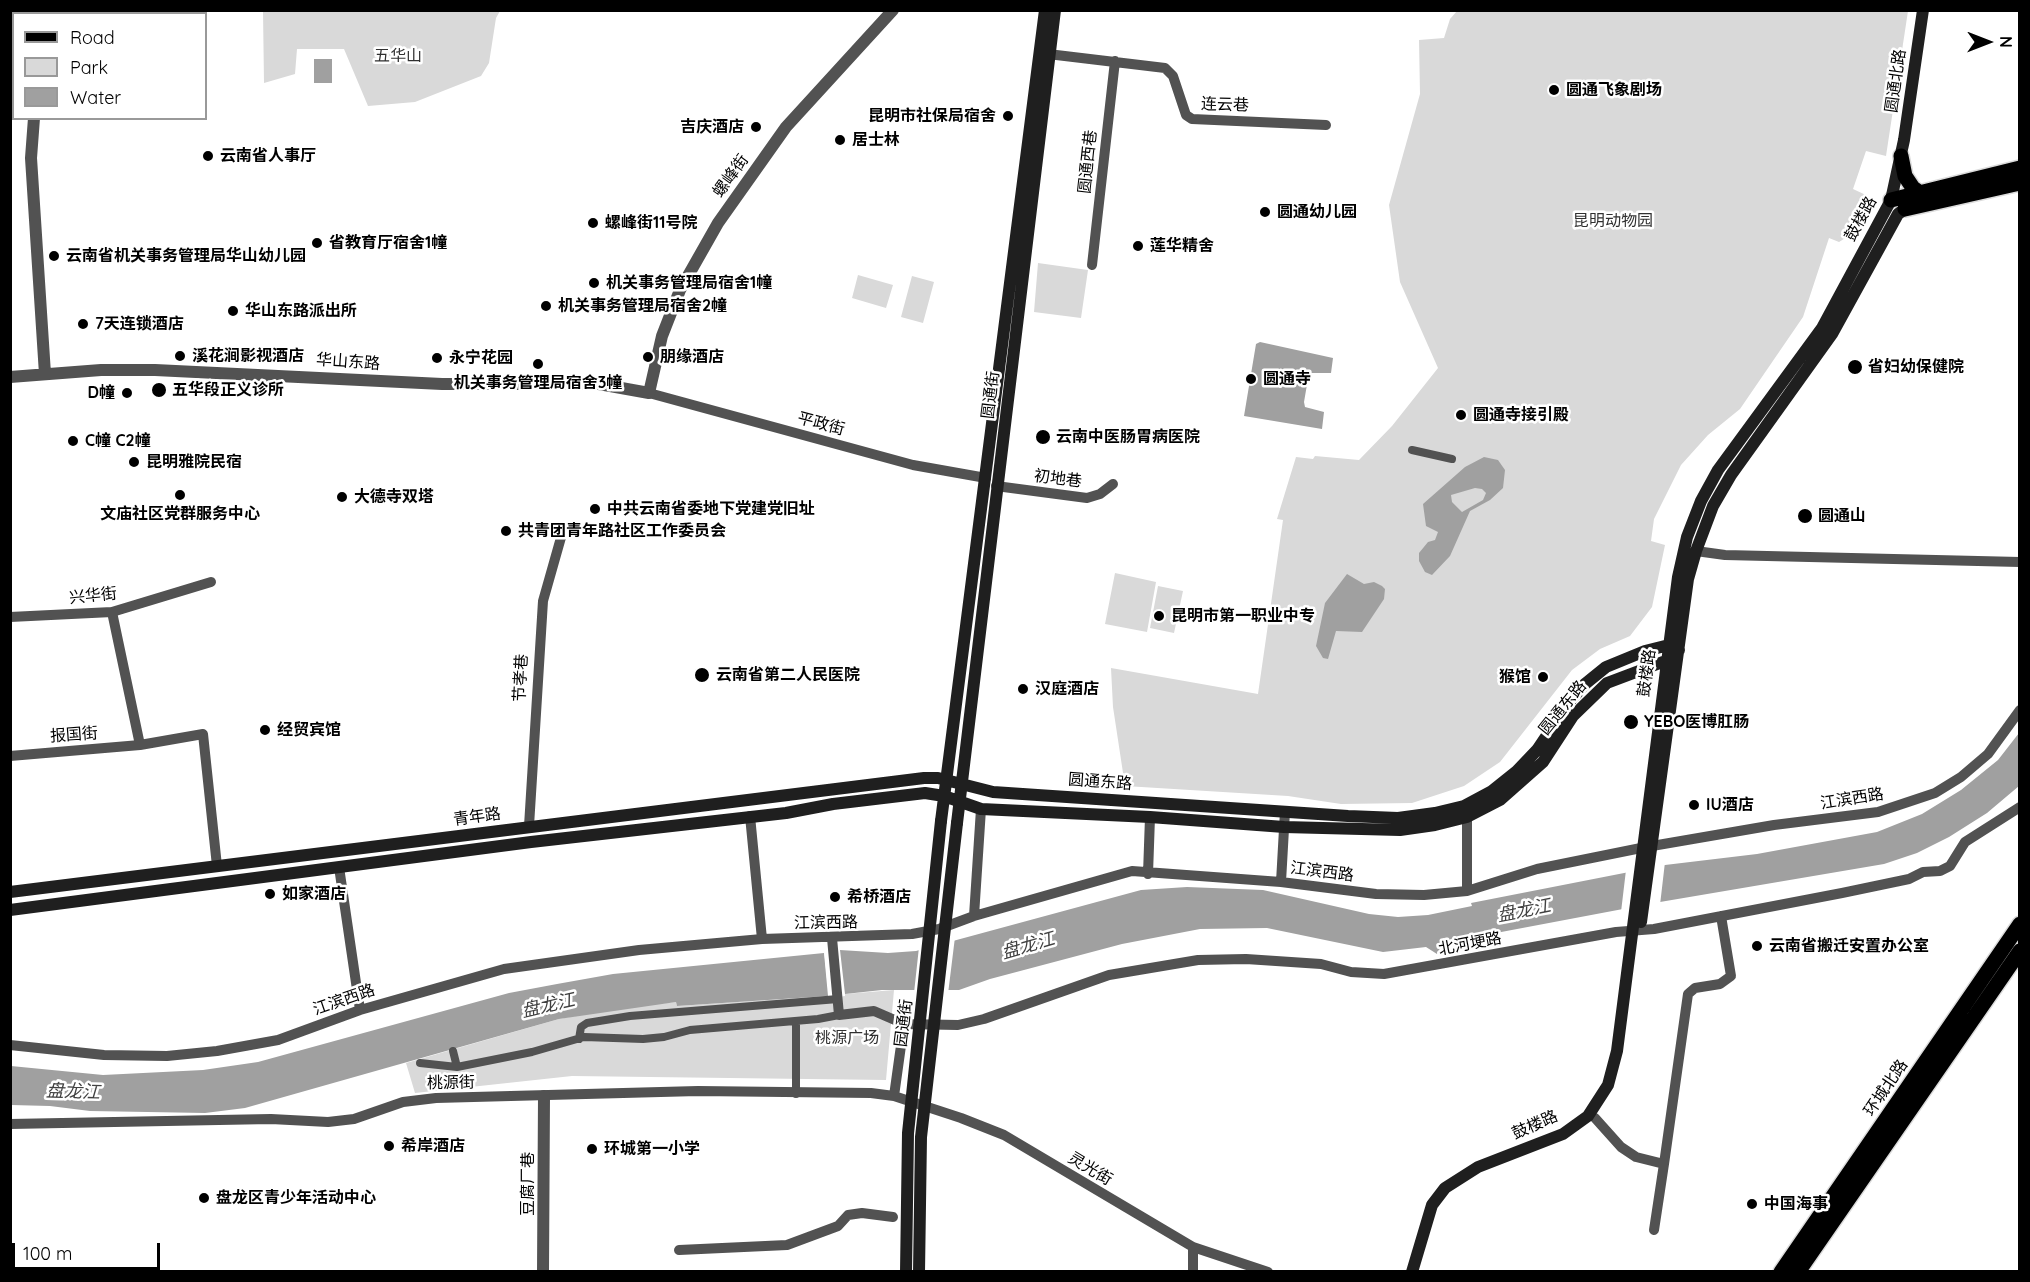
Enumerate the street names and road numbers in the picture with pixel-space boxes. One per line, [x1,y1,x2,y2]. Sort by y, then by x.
street label: 圆通北路 [1882,48,1910,114]
street label: 连云巷 [1201,95,1249,115]
street label: 圆通西巷 [1075,129,1101,195]
street label: 螺峰街 [709,151,753,201]
street label: 鼓楼路 [1841,193,1881,245]
street label: 华山东路 [315,350,381,374]
street label: 圆通街 [979,370,1003,420]
street label: 平政街 [795,409,847,439]
street label: 初地巷 [1033,467,1083,491]
street label: 兴华街 [68,584,118,608]
street label: 鼓楼路 [1634,648,1660,698]
street label: 节孝巷 [510,654,532,702]
street label: 圆通东路 [1535,677,1591,739]
street label: 报国街 [49,724,99,746]
street label: 圆通东路 [1067,770,1133,794]
street label: 江滨西路 [1819,785,1885,813]
street label: 青年路 [452,804,502,830]
street label: 江滨西路 [1289,859,1355,885]
street label: 江滨西路 [794,913,858,933]
street label: 北河埂路 [1437,928,1503,960]
street label: 江滨西路 [311,981,377,1019]
street label: 园通街 [892,998,916,1048]
street label: 环城北路 [1860,1056,1912,1120]
street label: 桃源街 [427,1073,475,1093]
street label: 鼓楼路 [1509,1106,1561,1144]
street label: 灵光街 [1064,1148,1116,1190]
street label: 豆腐厂巷 [518,1152,538,1216]

